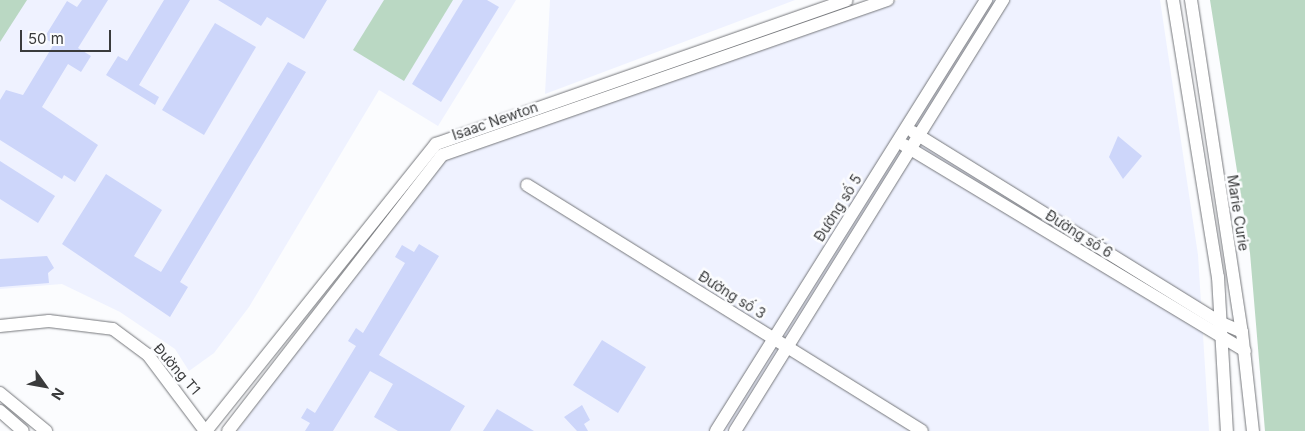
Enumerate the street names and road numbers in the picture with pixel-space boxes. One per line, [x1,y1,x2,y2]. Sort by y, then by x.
street label: Isaac Newton [450,98,540,144]
street label: Đường số 5 [811,171,865,245]
street label: Marie Curie [1224,174,1252,252]
street label: Đường số 6 [1042,207,1116,261]
street label: Đường số 3 [695,268,769,322]
street label: Đường T1 [150,340,204,398]

